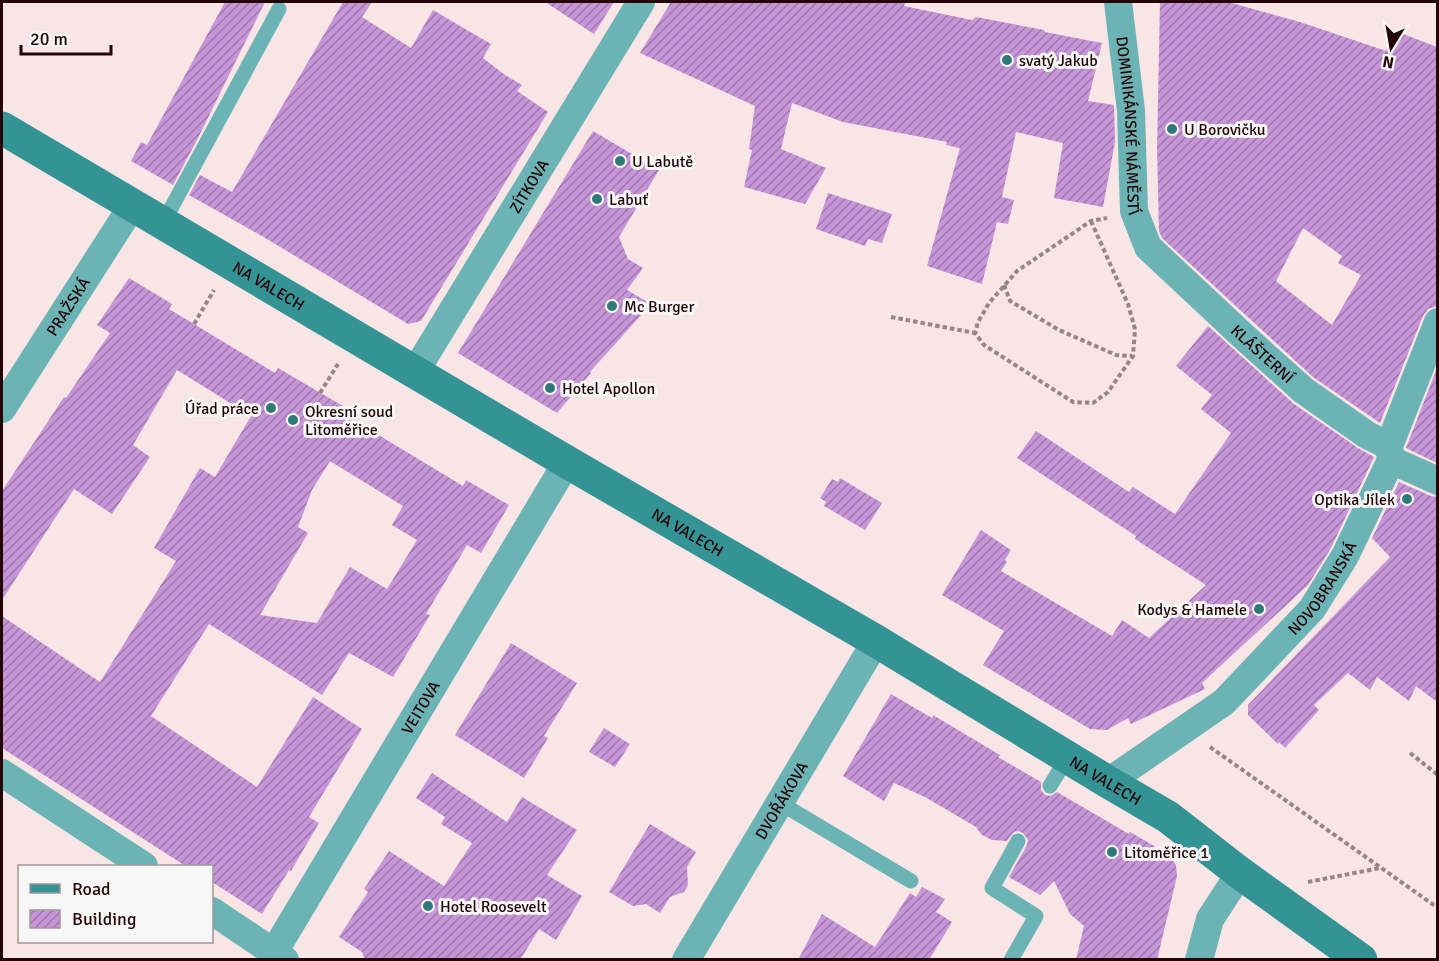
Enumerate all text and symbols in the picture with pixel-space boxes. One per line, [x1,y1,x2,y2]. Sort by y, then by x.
scale bar [21,18,111,56]
north arrow [1361,18,1421,78]
text: 20 m [30,28,68,50]
street label: DOMINIKÁNSKÉ NÁMĚSTÍ [1111,35,1144,219]
place label: svatý Jakub [1019,51,1098,71]
text: N [1381,51,1396,73]
marker: svatý Jakub [1000,53,1014,67]
place label: U Borovičku [1184,120,1265,140]
marker: U Borovičku [1165,122,1179,136]
place label: U Labutě [632,152,693,172]
marker: U Labutě [613,154,627,168]
street label: ZÍTKOVA [505,156,554,217]
place label: Labuť [609,190,648,210]
marker: Labuť [590,192,604,206]
street label: NA VALECH [229,258,308,316]
street label: PRAŽSKÁ [42,274,95,340]
place label: Mc Burger [624,297,695,317]
marker: Mc Burger [605,299,619,313]
street label: KLÁŠTERNÍ [1226,321,1298,388]
place label: Hotel Apollon [562,379,655,399]
marker: Hotel Apollon [543,381,557,395]
place label: Úřad práce [185,399,259,419]
marker: Úřad práce [264,401,278,415]
place label: Okresní soud Litoměřice [305,402,393,440]
marker: Okresní soud Litoměřice [286,413,300,427]
place label: Optika Jílek [1314,490,1395,510]
marker: Optika Jílek [1400,492,1414,506]
street label: NA VALECH [648,504,727,562]
street label: NOVOBRANSKÁ [1284,538,1362,639]
place label: Kodys & Hamele [1137,600,1247,620]
marker: Kodys & Hamele [1252,602,1266,616]
street label: VEITOVA [397,677,445,738]
street label: NA VALECH [1066,752,1145,810]
street label: DVOŘÁKOVA [751,758,813,843]
place label: Litoměřice 1 [1124,843,1209,863]
marker: Litoměřice 1 [1105,845,1119,859]
legend [18,865,213,943]
text: Road [72,878,111,900]
place label: Hotel Roosevelt [440,897,547,917]
marker: Hotel Roosevelt [421,899,435,913]
text: Building [72,908,136,930]

